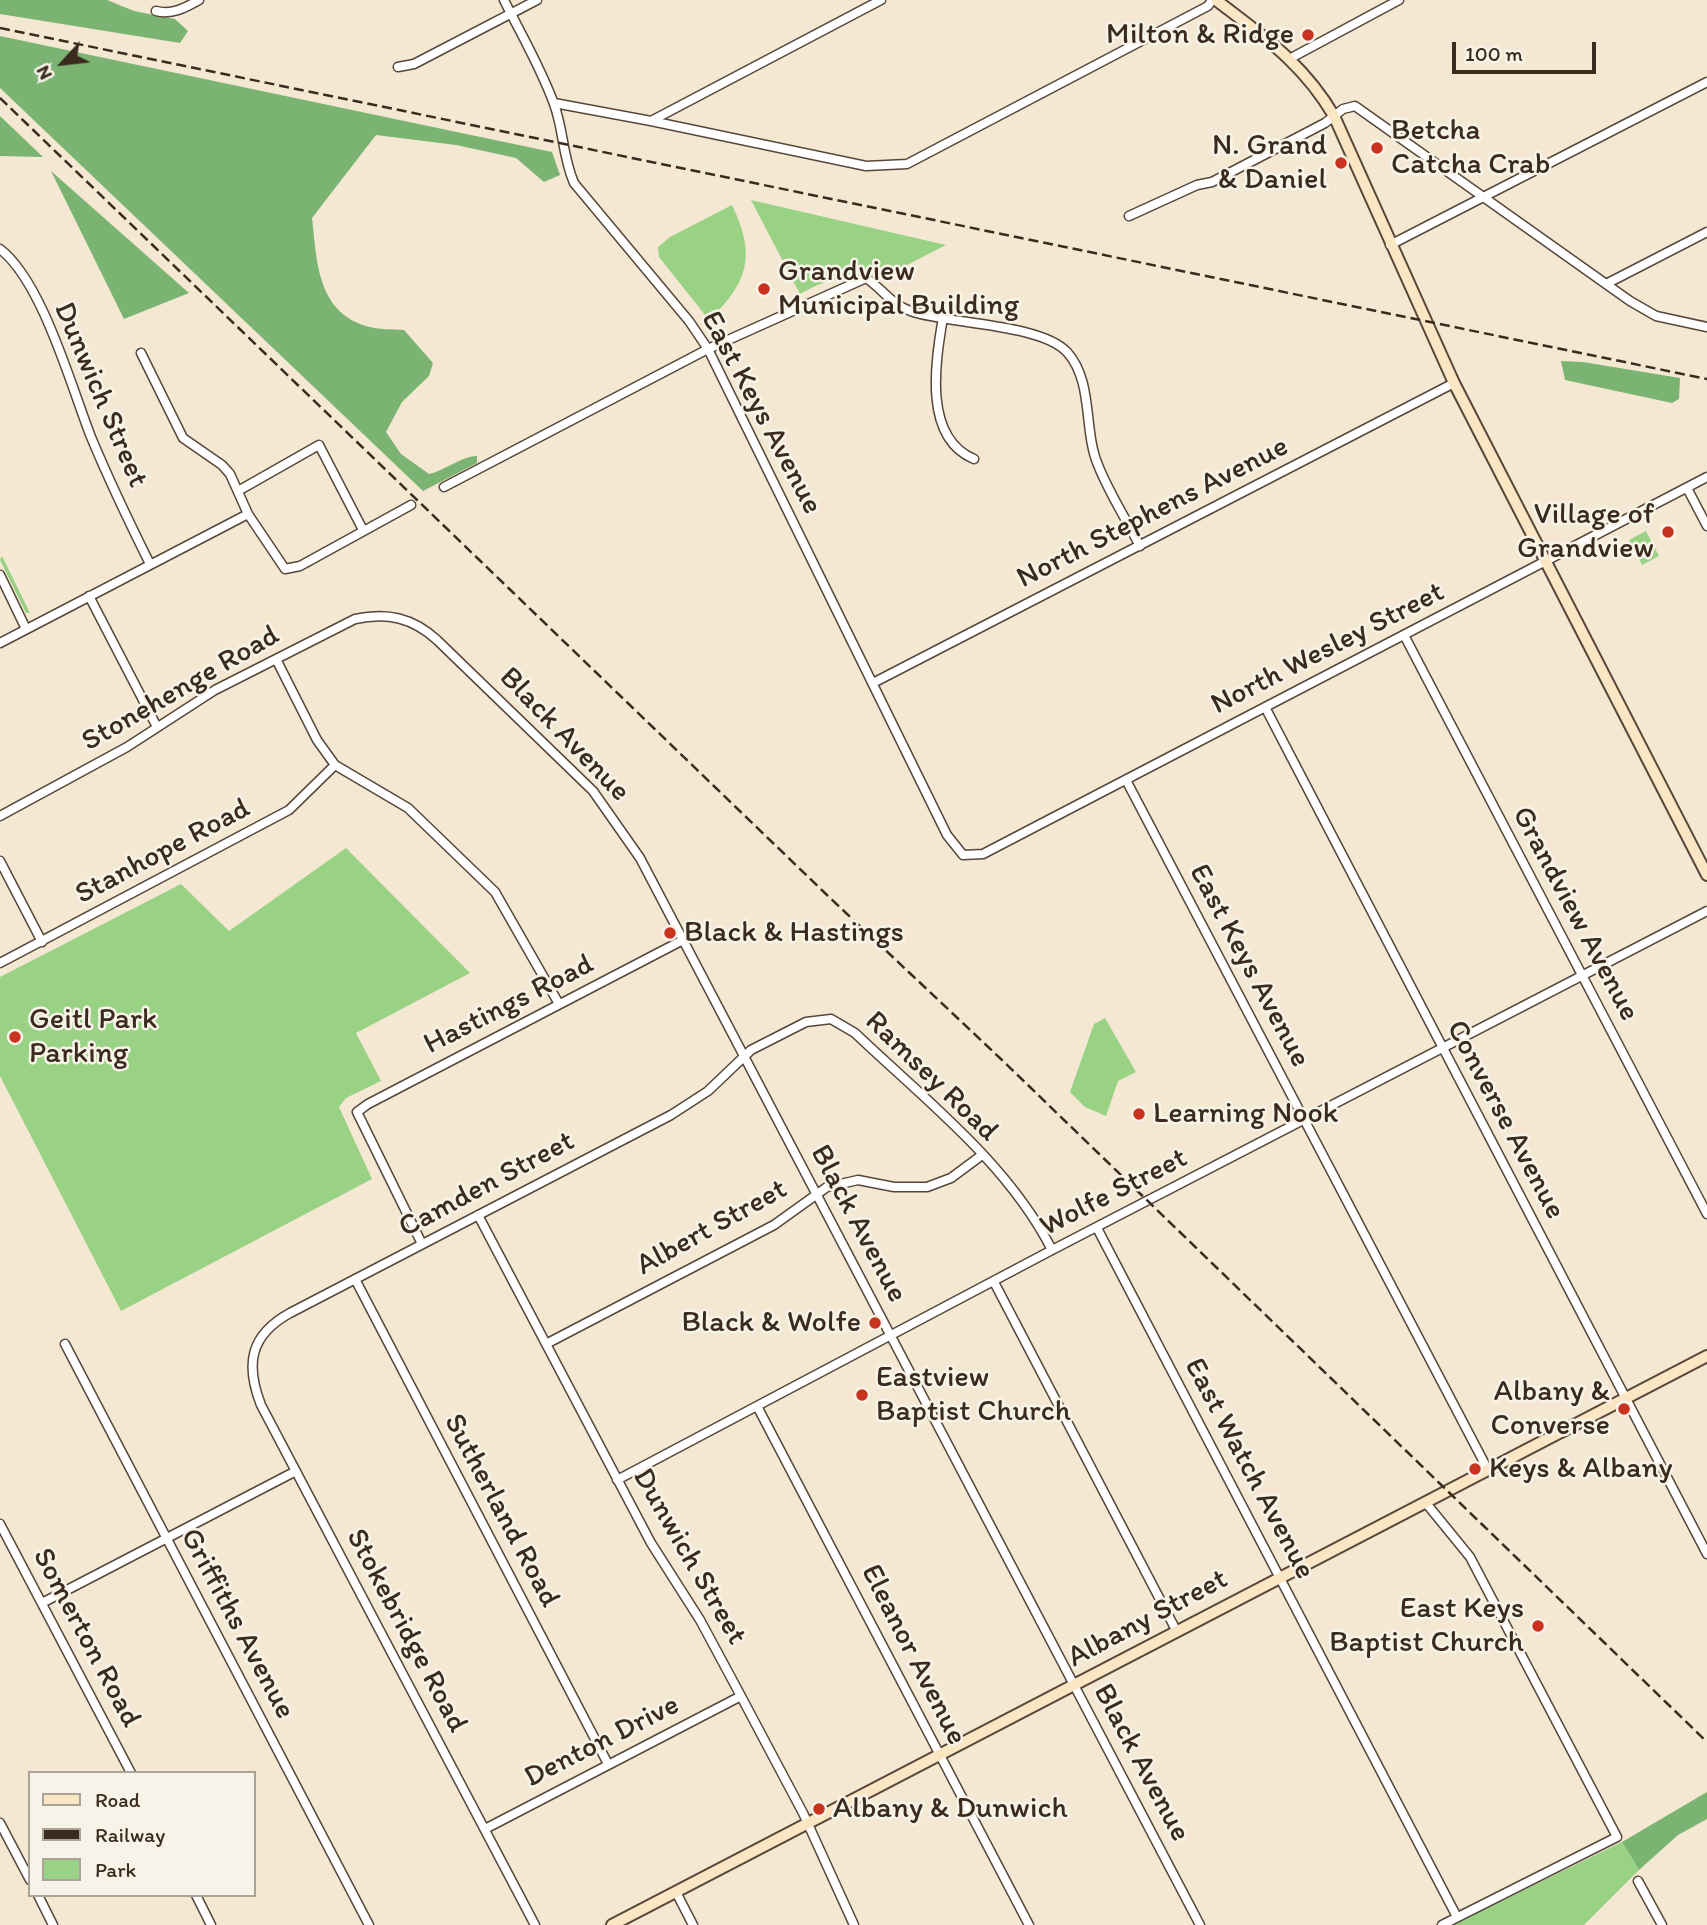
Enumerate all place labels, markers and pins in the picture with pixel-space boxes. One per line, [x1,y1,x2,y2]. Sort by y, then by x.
place label: Milton & Ridge [1106,17,1294,53]
marker: Milton & Ridge [1300,27,1316,43]
place label: Betcha Catcha Crab [1391,113,1550,184]
place label: N. Grand & Daniel [1212,128,1327,198]
marker: Betcha Catcha Crab [1369,140,1385,156]
marker: N. Grand & Daniel [1333,155,1349,171]
place label: Grandview Municipal Building [778,254,1019,324]
marker: Grandview Municipal Building [756,281,772,297]
place label: Village of Grandview [1517,497,1654,568]
marker: Village of Grandview [1660,524,1676,540]
place label: Black & Hastings [684,915,904,951]
marker: Black & Hastings [662,925,678,941]
place label: Geitl Park Parking [29,1002,157,1072]
marker: Geitl Park Parking [7,1029,23,1045]
place label: Learning Nook [1153,1096,1338,1132]
marker: Learning Nook [1131,1106,1147,1122]
place label: Black & Wolfe [681,1305,861,1341]
marker: Black & Wolfe [867,1315,883,1331]
place label: Eastview Baptist Church [876,1360,1071,1430]
place label: Albany & Converse [1491,1374,1610,1444]
marker: Eastview Baptist Church [854,1387,870,1403]
marker: Albany & Converse [1616,1401,1632,1417]
place label: Keys & Albany [1489,1451,1673,1487]
marker: Keys & Albany [1467,1461,1483,1477]
place label: East Keys Baptist Church [1329,1591,1524,1662]
marker: East Keys Baptist Church [1530,1618,1546,1634]
place label: Albany & Dunwich [833,1791,1068,1827]
marker: Albany & Dunwich [811,1801,827,1817]

